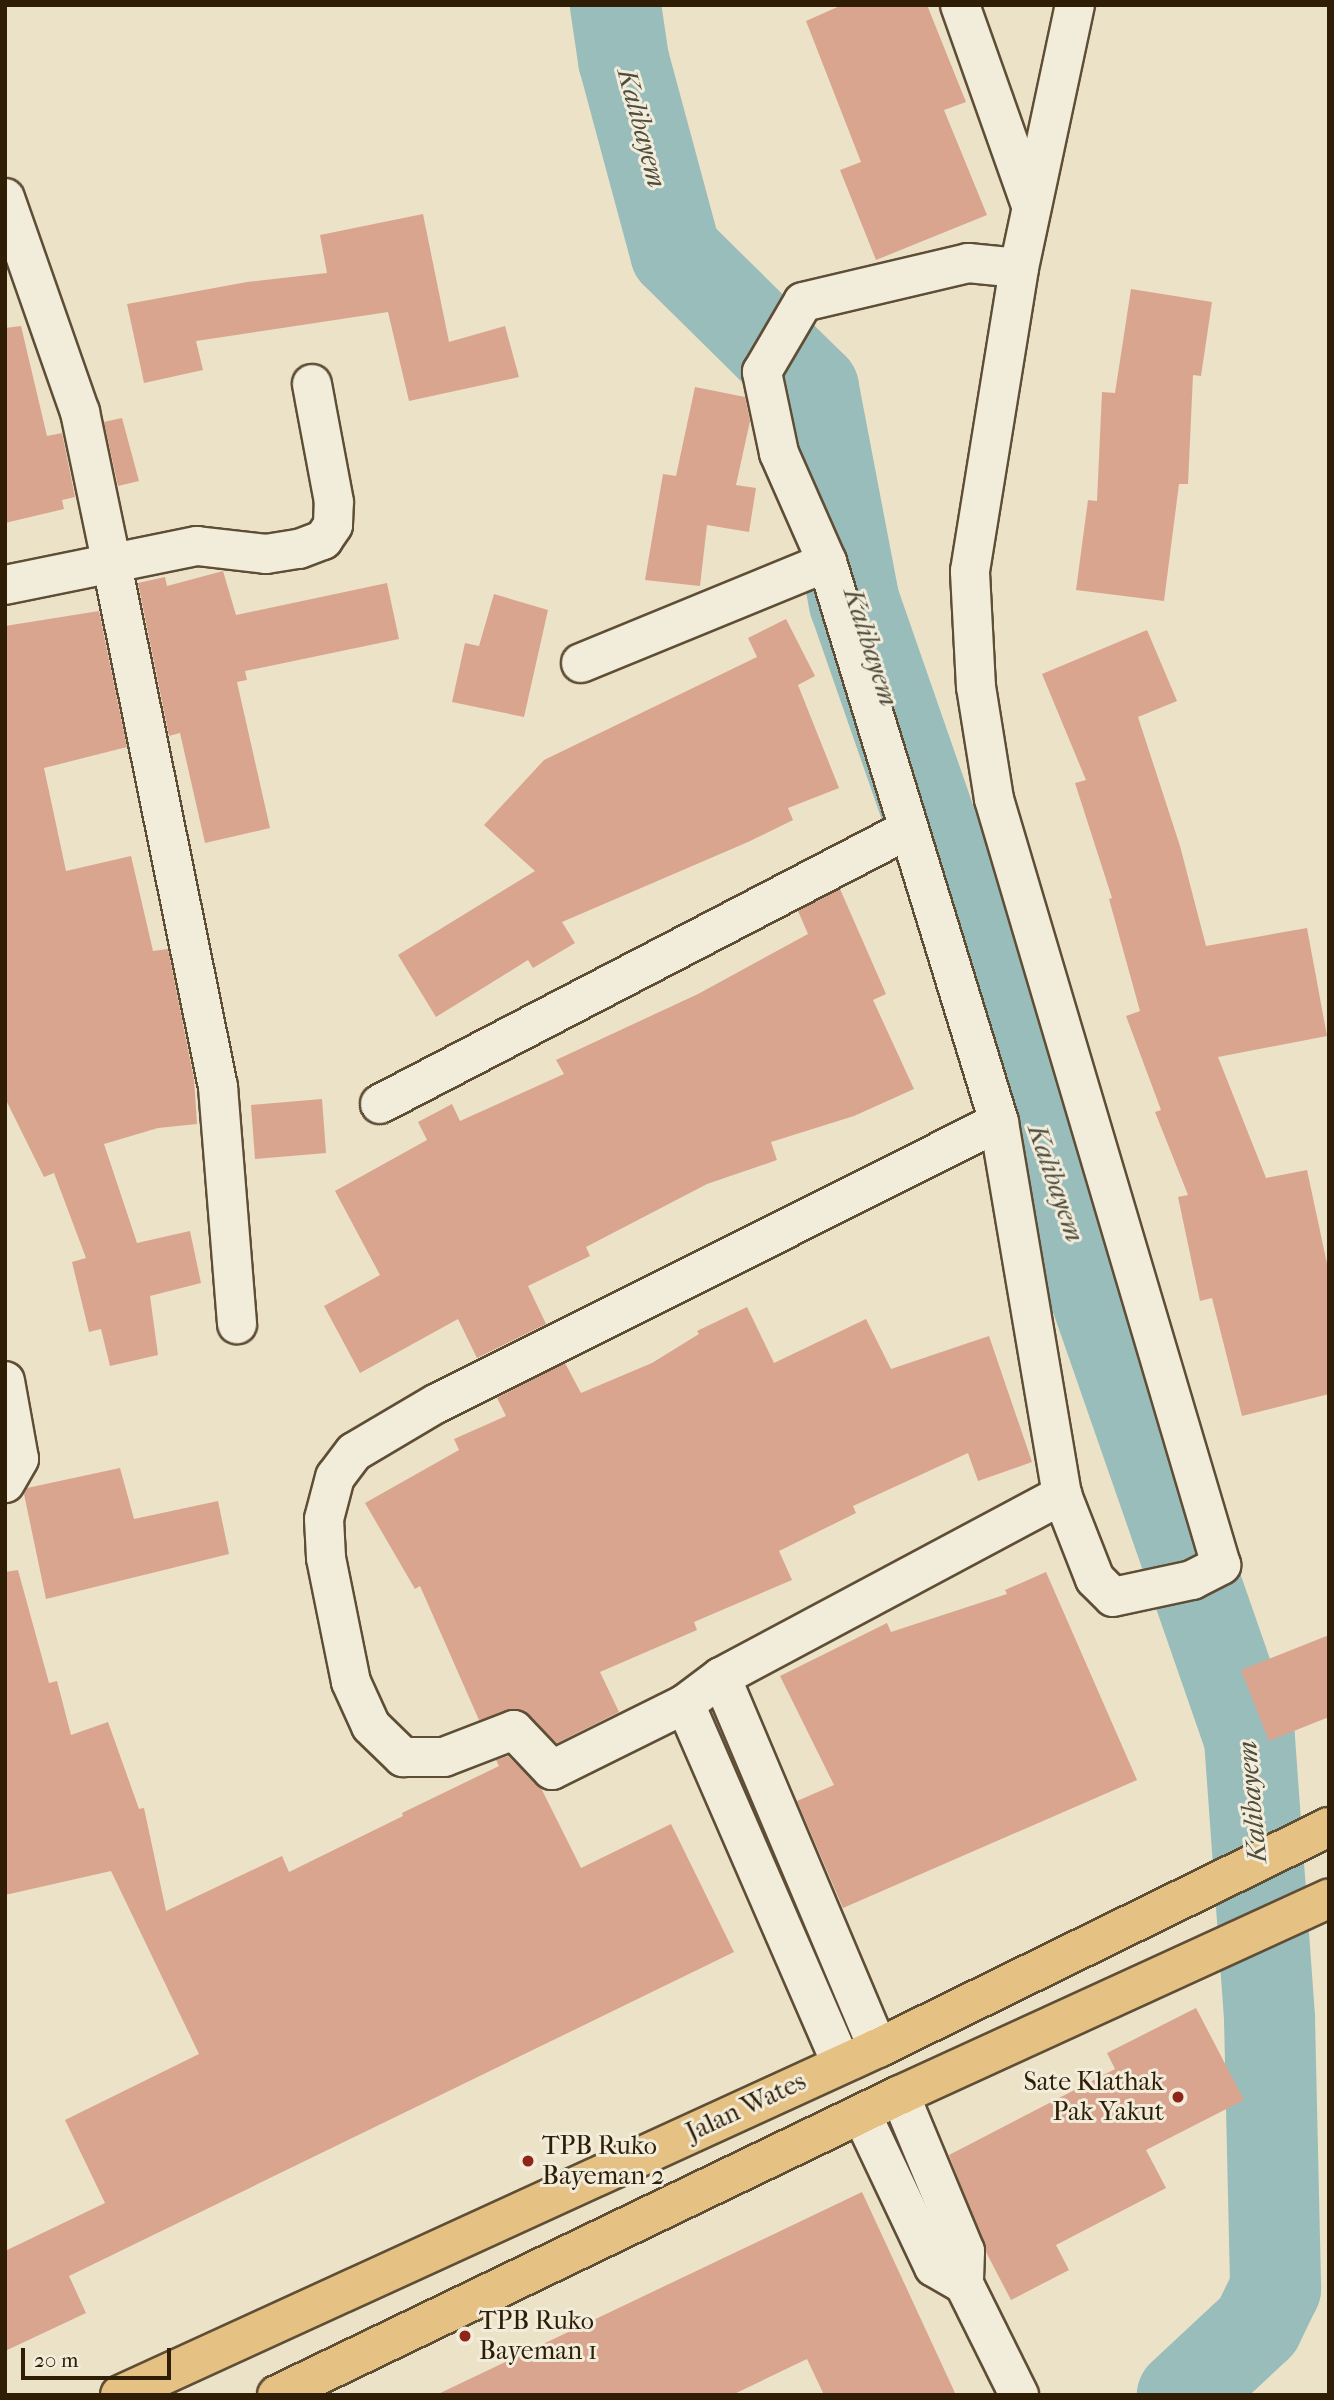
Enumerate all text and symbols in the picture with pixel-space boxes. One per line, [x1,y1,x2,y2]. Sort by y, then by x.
water label: Kalibayem [610,65,674,191]
water label: Kalibayem [836,584,906,710]
water label: Kalibayem [1020,1120,1092,1246]
water label: Kalibayem [1230,1740,1274,1864]
street label: Jalan Wates [681,2066,811,2148]
place label: Sate Klathak Pak Yakut [1023,2066,1164,2128]
marker: Sate Klathak Pak Yakut [1170,2089,1186,2105]
place label: TPB Ruko Bayeman 2 [542,2130,664,2192]
marker: TPB Ruko Bayeman 2 [520,2153,536,2169]
place label: TPB Ruko Bayeman 1 [479,2305,597,2366]
marker: TPB Ruko Bayeman 1 [457,2328,473,2344]
scale bar [24,2334,175,2378]
text: 20 m [34,2348,78,2372]

